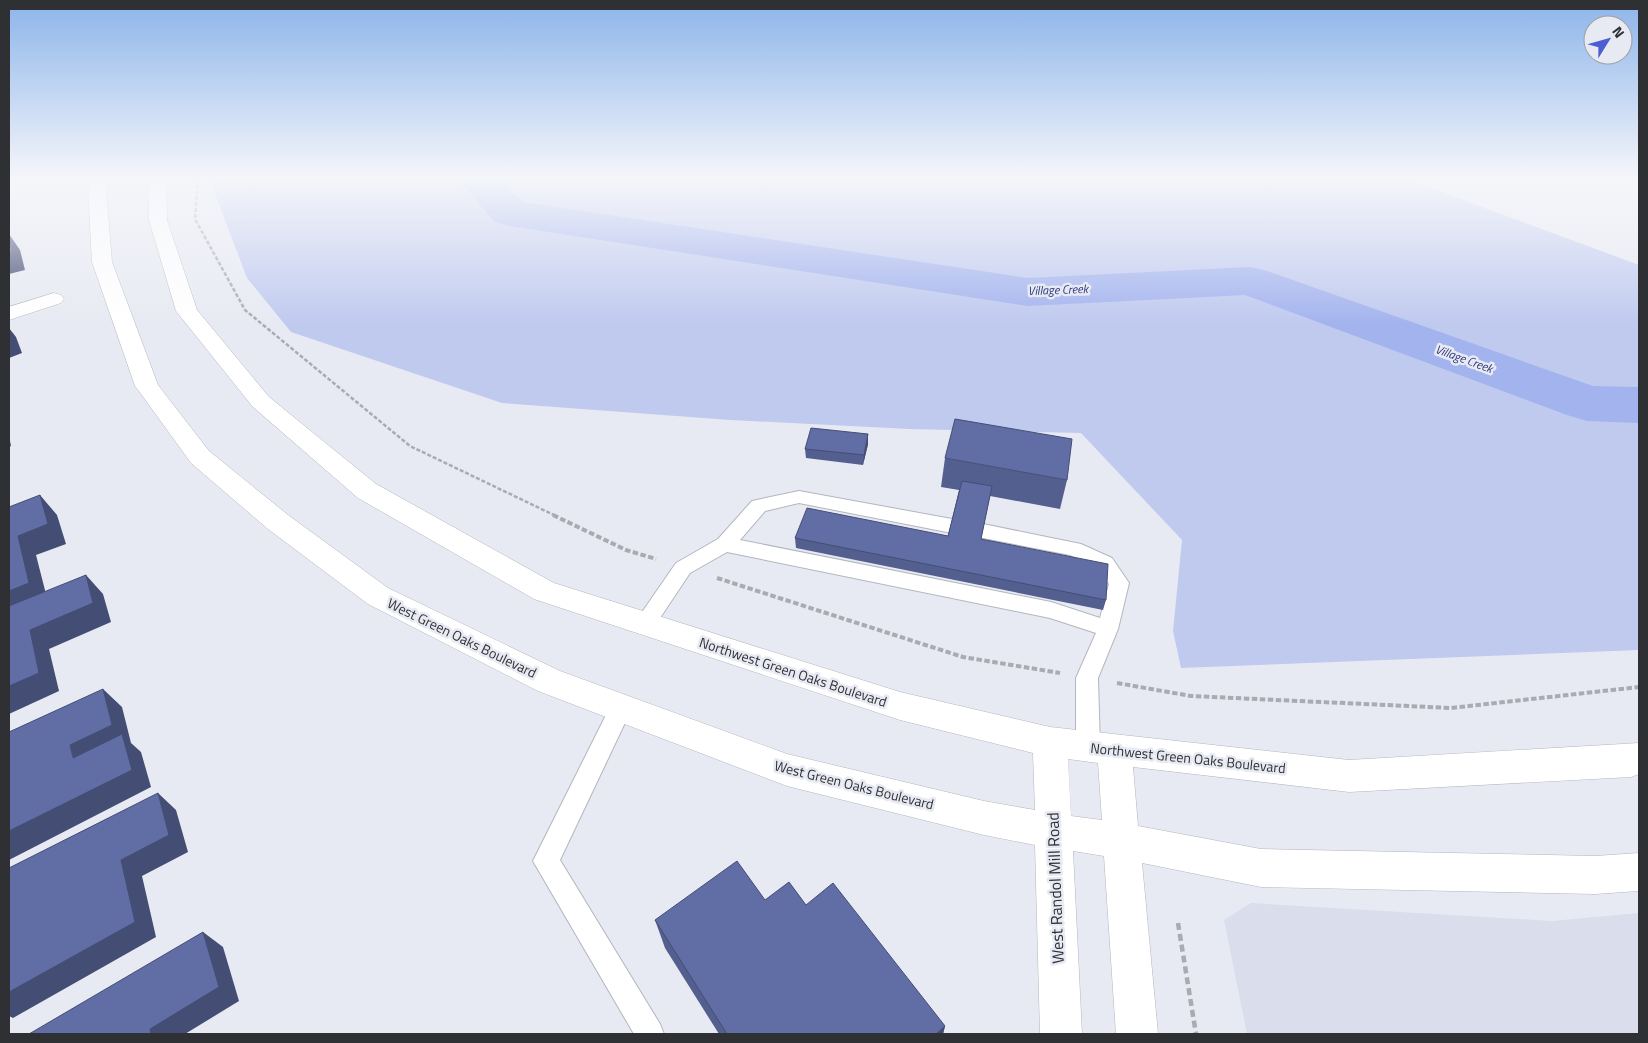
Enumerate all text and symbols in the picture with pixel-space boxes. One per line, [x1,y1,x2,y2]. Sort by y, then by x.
north arrow [1583,15,1633,65]
text: N [1607,22,1630,42]
water label: Village Creek [1028,279,1090,300]
water label: Village Creek [1433,339,1497,378]
street label: West Green Oaks Boulevard [384,592,540,683]
street label: Northwest Green Oaks Boulevard [697,631,890,712]
street label: Northwest Green Oaks Boulevard [1089,737,1287,778]
street label: West Green Oaks Boulevard [772,755,936,815]
street label: West Randol Mill Road [1040,812,1070,964]

